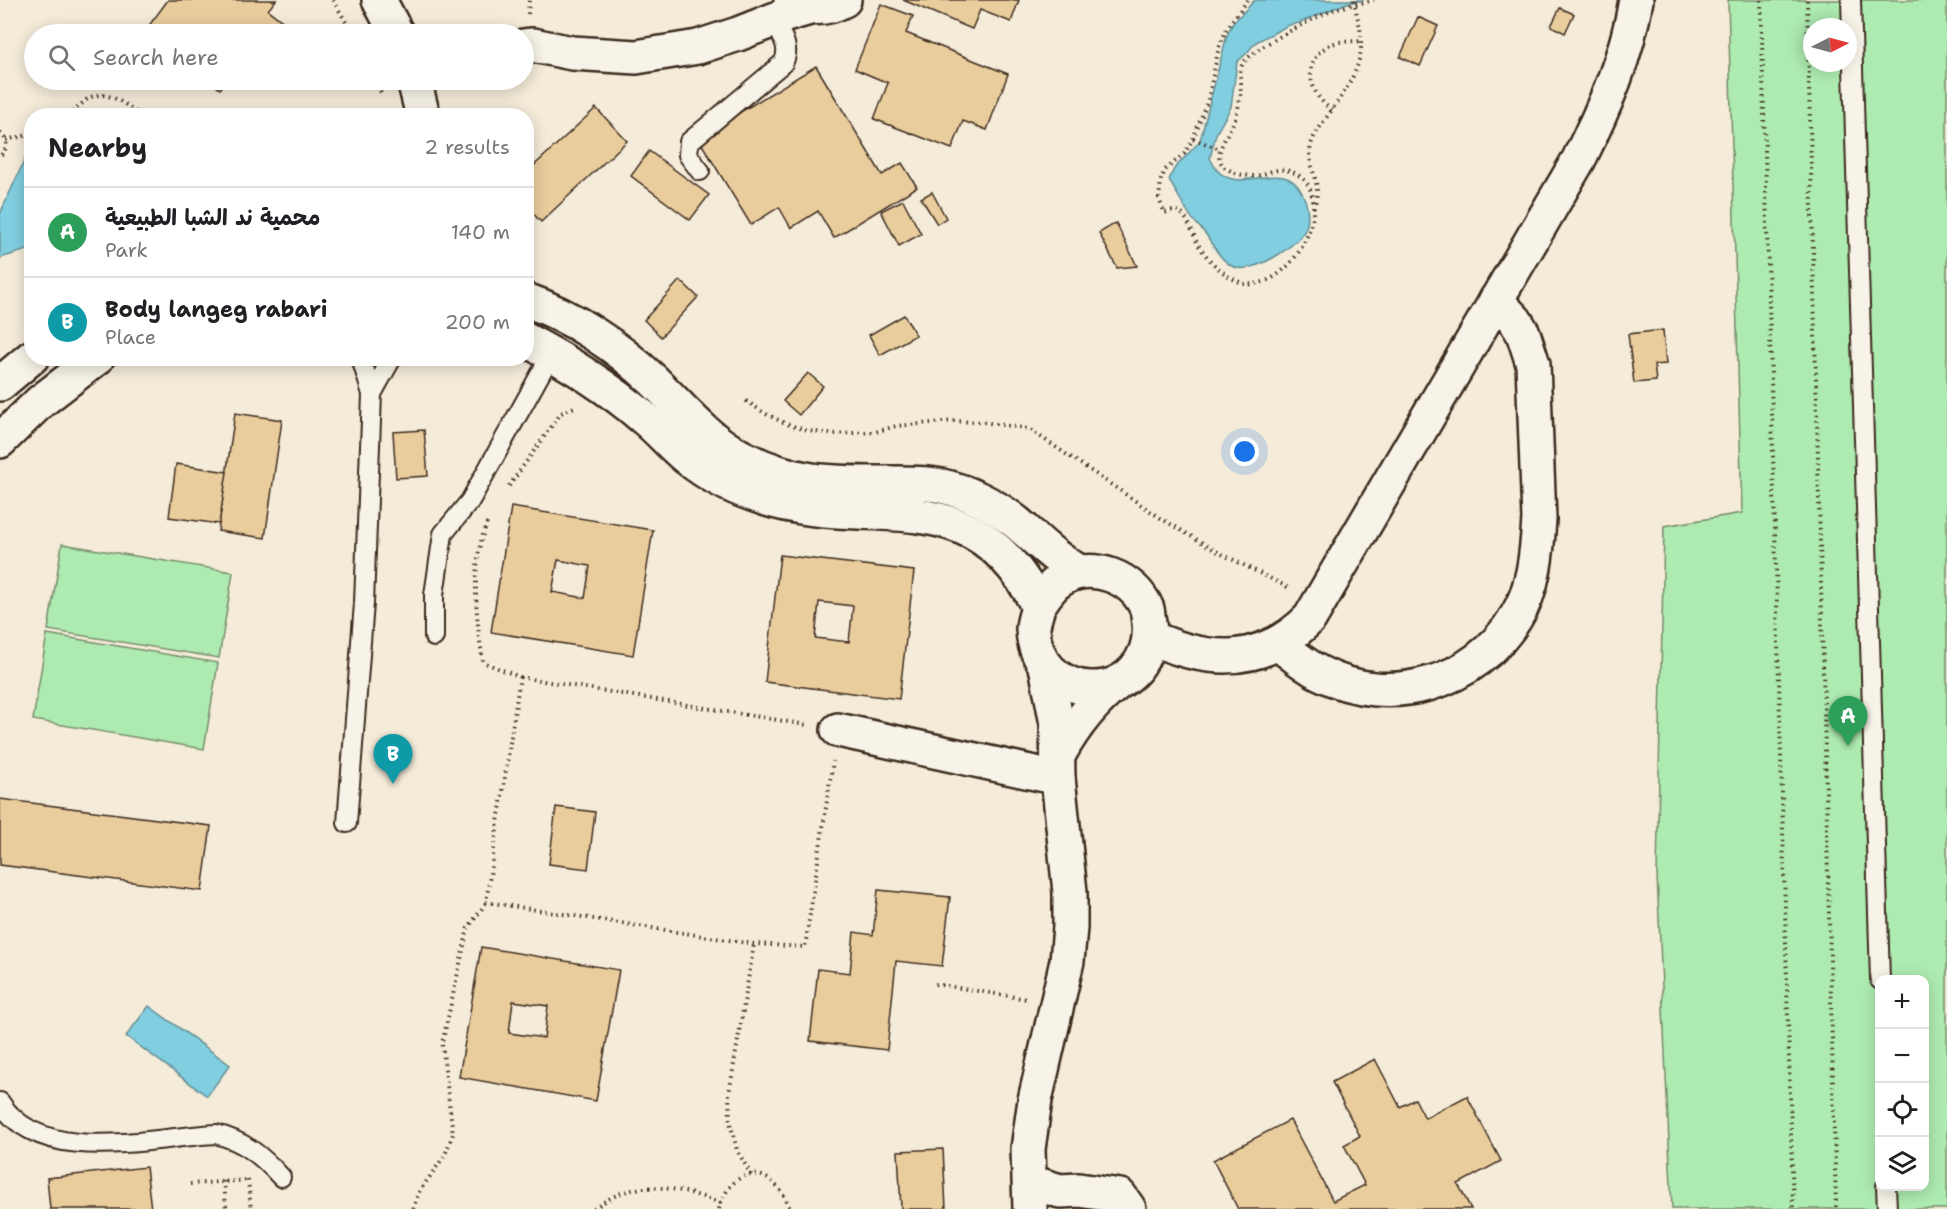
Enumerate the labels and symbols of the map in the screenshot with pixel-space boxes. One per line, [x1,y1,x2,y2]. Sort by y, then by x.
north arrow [1803,18,1857,72]
your location [1230,437,1259,466]
pin: A [1828,696,1868,746]
pin: B [374,734,412,784]

